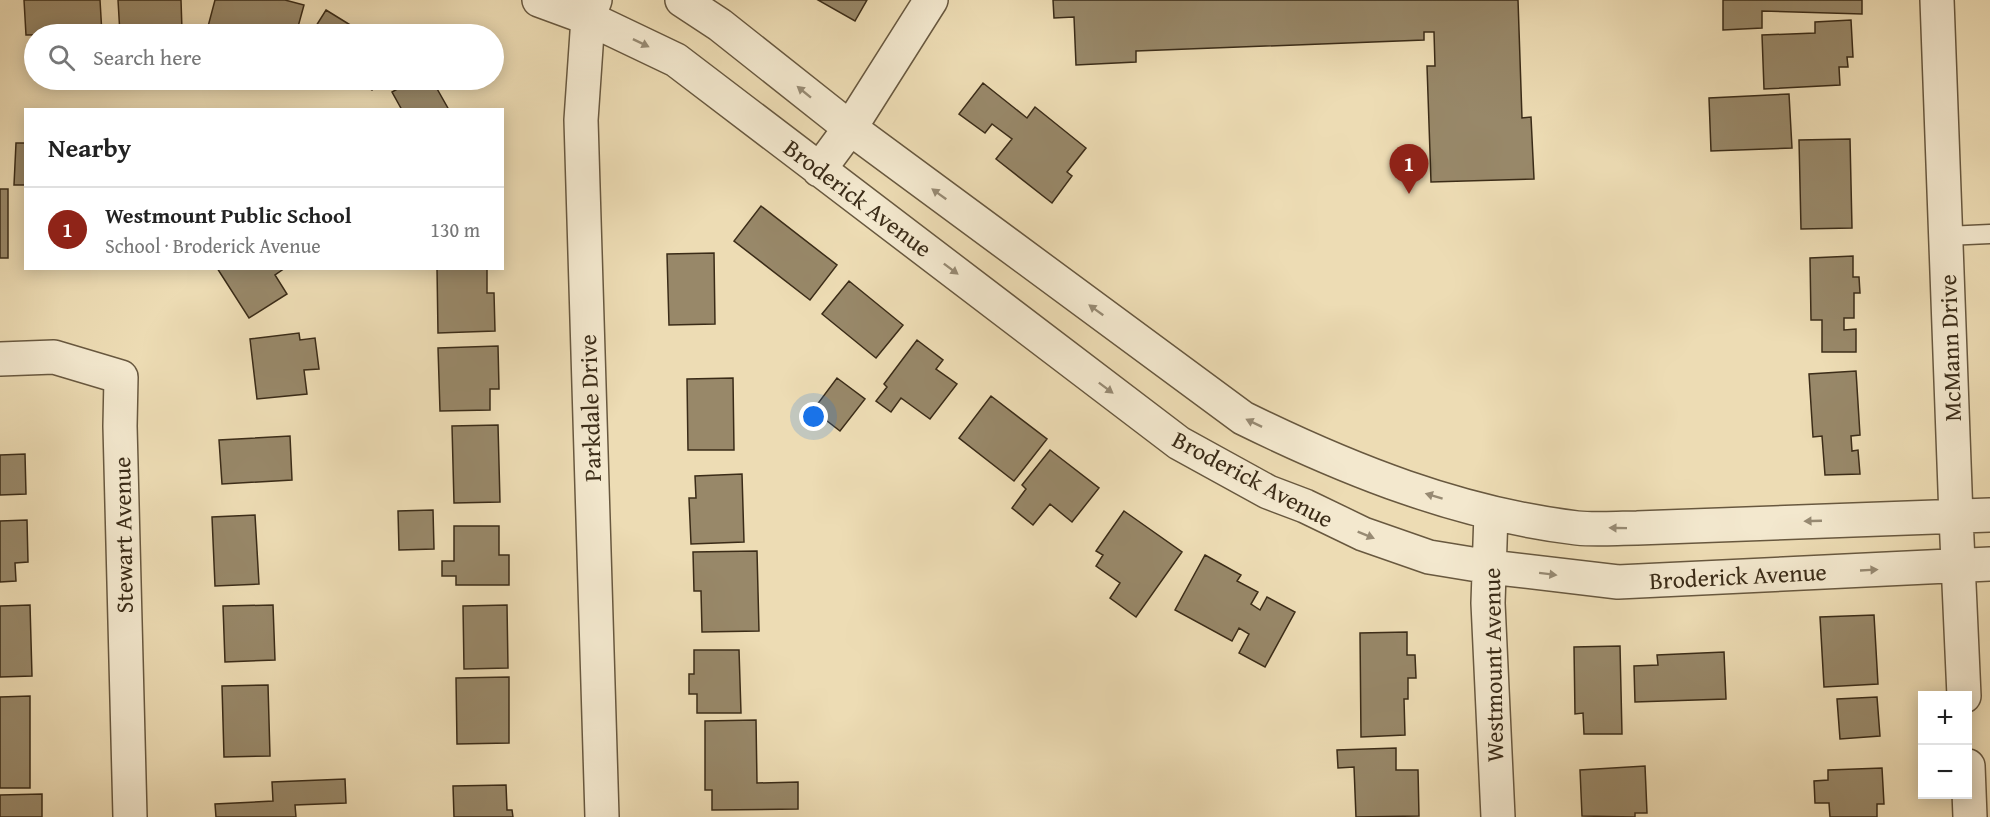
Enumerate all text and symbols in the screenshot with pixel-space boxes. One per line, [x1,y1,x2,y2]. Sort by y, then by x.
search box [24,24,504,90]
one-way arrow [633,39,650,48]
icon: search [45,41,78,74]
text: Search here [93,41,202,73]
one-way arrow [796,85,812,98]
text: Nearby [48,128,131,167]
street label: Broderick Avenue [777,131,939,265]
pin: 1 [1390,144,1428,194]
one-way arrow [931,188,947,200]
text: Westmount Public School [105,199,351,231]
text: 1 [62,215,73,244]
text: 130 m [430,215,480,244]
text: School · Broderick Avenue [105,231,321,260]
one-way arrow [943,263,958,275]
street label: McMann Drive [1930,274,1970,422]
one-way arrow [1088,304,1103,316]
street label: Parkdale Drive [570,334,610,482]
one-way arrow [1098,381,1114,394]
your location [799,402,828,431]
one-way arrow [1245,419,1262,428]
street label: Broderick Avenue [1166,422,1340,536]
street label: Stewart Avenue [104,456,142,614]
one-way arrow [1425,491,1443,500]
one-way arrow [1804,517,1823,526]
one-way arrow [1609,523,1628,533]
one-way arrow [1357,530,1375,540]
street label: Broderick Avenue [1648,554,1828,598]
one-way arrow [1859,565,1878,574]
street label: Westmount Avenue [1474,567,1512,763]
one-way arrow [1539,569,1558,579]
map controls [1918,691,1972,799]
button: + [1918,691,1972,745]
button: − [1918,745,1972,799]

